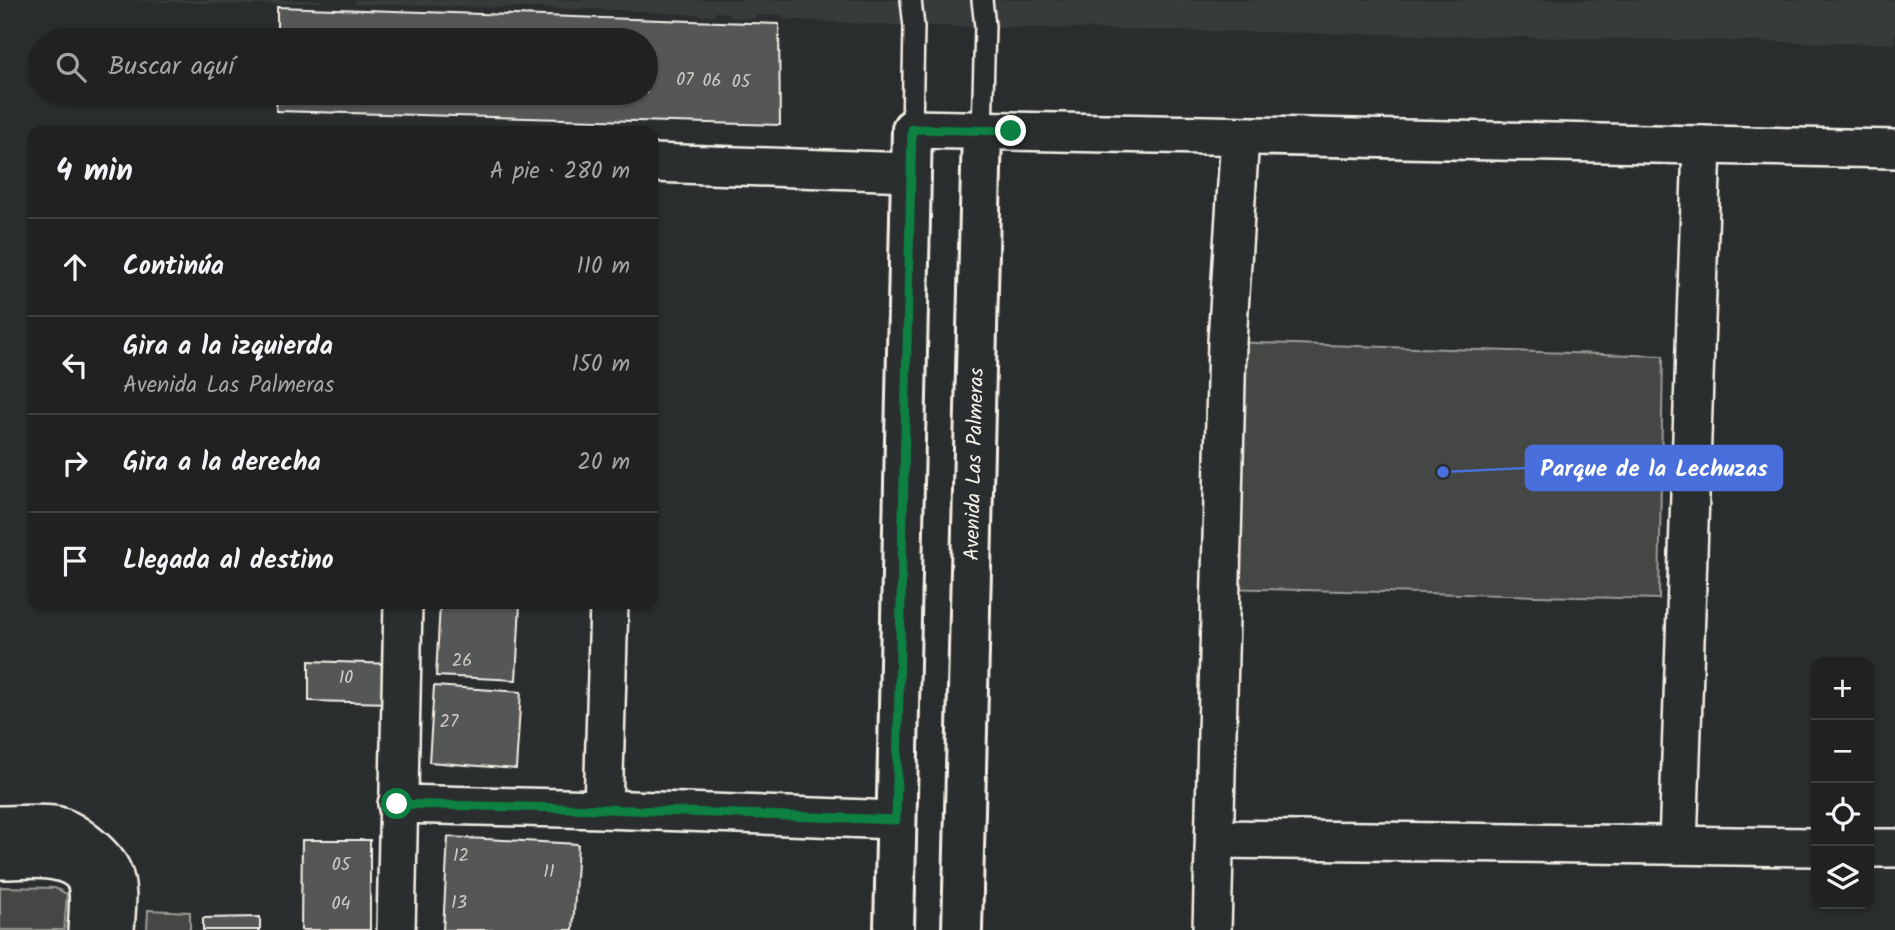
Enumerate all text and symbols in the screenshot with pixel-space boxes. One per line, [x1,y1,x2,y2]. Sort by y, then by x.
search box [28,28,658,105]
text: Buscar aquí [108,46,234,88]
icon: search [52,48,90,86]
house number: 07 [676,66,694,95]
house number: 06 [702,67,722,96]
house number: 05 [732,68,752,97]
route end [995,115,1026,146]
text: 4 min [56,148,133,196]
text: A pie · 280 m [490,154,630,190]
text: Continúa [123,246,224,288]
icon: ahead [56,248,94,286]
text: 110 m [577,249,630,285]
text: Gira a la izquierda [123,326,333,368]
icon: left [56,346,94,384]
text: 150 m [571,347,630,383]
street label: Avenida Las Palmeras [956,367,994,561]
text: Avenida Las Palmeras [123,368,334,404]
text: Gira a la derecha [123,442,321,484]
icon: right [56,444,94,482]
text: 20 m [578,445,630,481]
callout: Parque de la Lechuzas [1526,446,1782,490]
text: Parque de la Lechuzas [1540,452,1768,488]
text: Llegada al destino [123,540,334,582]
icon: arrive [56,542,94,580]
house number: 26 [452,647,472,676]
map controls [1811,657,1874,909]
button: + [1811,657,1874,720]
house number: 10 [339,664,353,693]
house number: 27 [440,708,459,737]
button: − [1811,720,1874,783]
button: locate [1811,783,1874,846]
route start [381,788,412,819]
house number: 12 [453,842,469,871]
button: layers [1811,846,1874,909]
house number: 05 [332,851,352,880]
house number: 11 [543,858,555,887]
house number: 13 [451,889,467,918]
house number: 04 [332,890,351,919]

